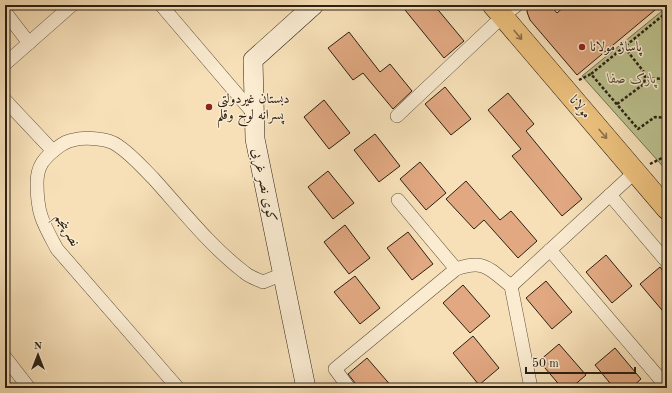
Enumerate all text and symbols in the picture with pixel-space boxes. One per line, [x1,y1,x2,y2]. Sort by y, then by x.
one-way arrow [514,29,523,40]
place label: پاساژ مولانا [590,40,643,57]
marker: پاساژ مولانا [577,42,587,52]
park label: پارک صفا [606,72,658,89]
place label: دبستان غیردولتی پسرانه لوح وقلم [217,92,290,129]
street label: مولانا [566,93,593,122]
marker: دبستان غیردولتی پسرانه لوح وقلم [204,102,214,112]
one-way arrow [598,128,607,139]
street label: کوی نصر غربی [247,147,279,224]
street label: نصرپنجم [47,211,82,252]
north arrow [18,335,58,375]
text: N [34,341,43,352]
scale bar [526,349,635,375]
text: 50 m [532,357,559,370]

